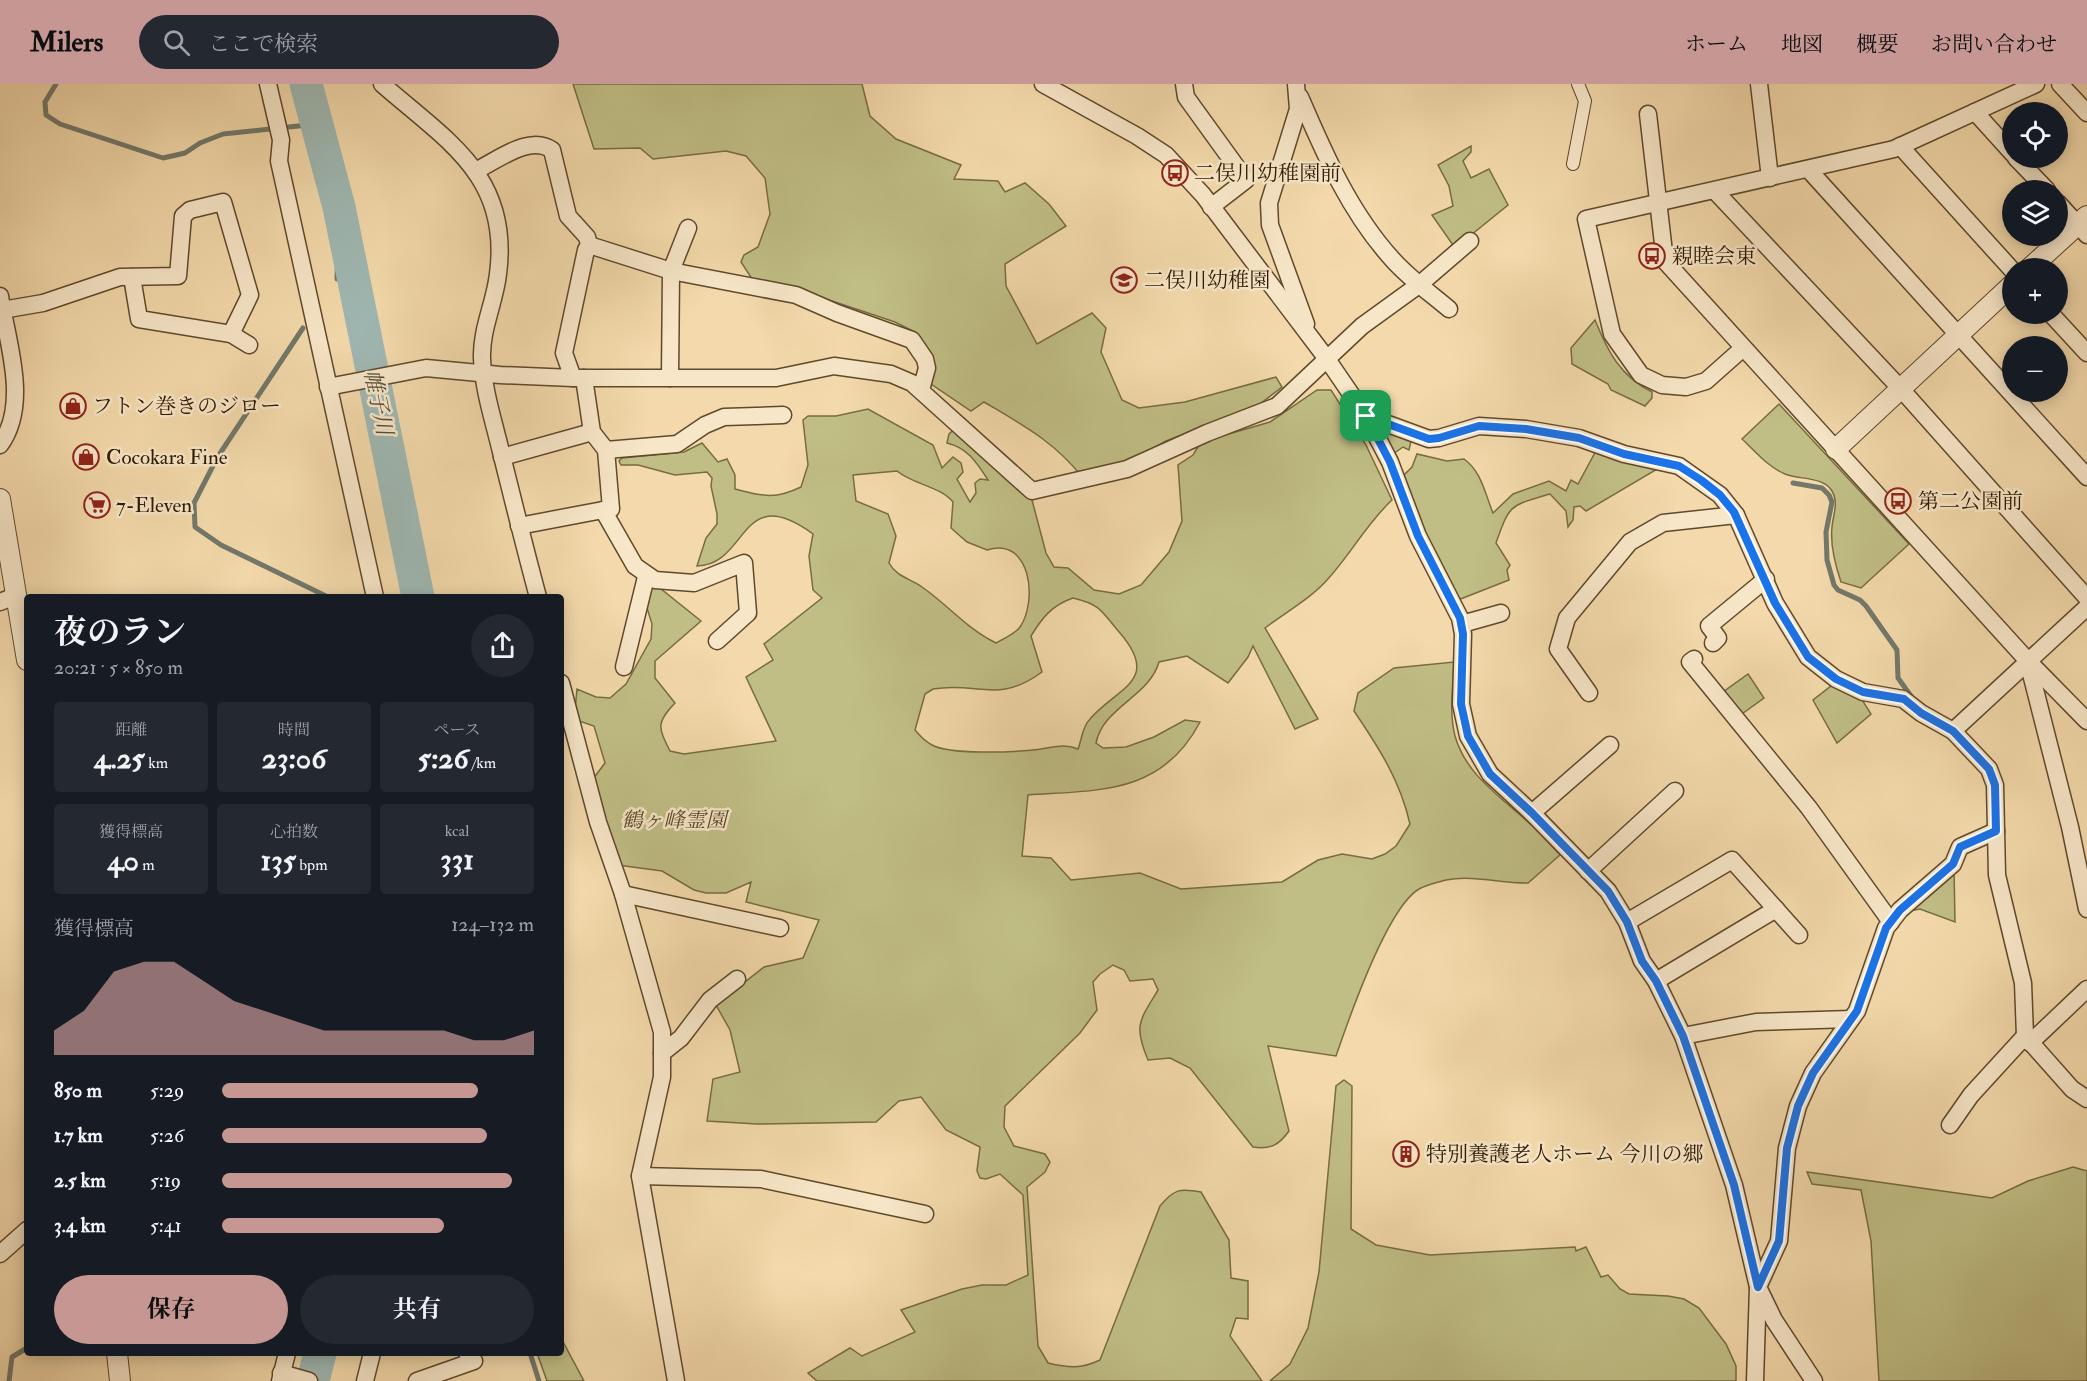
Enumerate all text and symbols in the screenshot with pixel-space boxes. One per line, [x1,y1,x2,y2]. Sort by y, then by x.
search box [139,15,559,69]
text: Milers [30,25,103,60]
icon: search [160,26,193,59]
text: ここで検索 [208,30,318,58]
text: ホーム [1685,31,1748,58]
text: 地図 [1781,31,1823,58]
text: 概要 [1856,31,1898,58]
text: お問い合わせ [1931,31,2057,58]
map controls [2002,102,2068,402]
button: locate [2002,102,2068,168]
bus stop icon: 二俣川幼稚園前 [1160,158,1190,188]
place label: 二俣川幼稚園前 [1194,160,1341,187]
button: layers [2002,180,2068,246]
bus stop icon: 親睦会東 [1637,241,1667,271]
place label: 親睦会東 [1672,243,1756,270]
button: + [2002,258,2068,324]
school or university icon: 二俣川幼稚園 [1109,265,1139,295]
place label: 二俣川幼稚園 [1144,267,1270,294]
button: − [2002,336,2068,402]
water label: 帷子川 [357,367,399,439]
pin [1340,390,1391,441]
shop icon: フトン巻きのジロー [58,391,88,421]
place label: フトン巻きのジロー [92,393,281,420]
icon: arrive [1349,399,1382,432]
shop icon: Cocokara Fine [71,442,101,472]
place label: Cocokara Fine [106,444,228,471]
bus stop icon: 第二公園前 [1883,486,1913,516]
place label: 第二公園前 [1918,488,2023,515]
supermarket icon: 7-Eleven [82,490,112,520]
place label: 7-Eleven [116,492,192,519]
text: 夜のラン [54,612,186,653]
button: share [471,614,534,677]
text: 20:21 · 5 × 850 m [54,655,183,680]
text: 距離 [115,720,147,740]
text: 時間 [278,720,310,740]
text: ペース [433,720,481,740]
text: 4.25 [94,740,145,777]
text: 23:06 [262,740,326,777]
text: 5:26 [418,740,469,777]
text: km [145,753,168,773]
text: /km [469,753,496,773]
park label: 鶴ヶ峰霊園 [622,807,729,834]
text: kcal [445,821,469,841]
text: 獲得標高 [99,822,163,842]
text: 心拍数 [270,822,318,842]
text: 331 [440,841,474,878]
text: 40 [107,842,139,879]
text: 135 [260,842,296,879]
text: m [139,855,155,875]
text: bpm [296,855,328,875]
text: 124–132 m [451,912,534,937]
text: 獲得標高 [54,916,134,941]
text: 850 m [54,1078,102,1103]
text: 5:29 [150,1078,184,1103]
text: 1.7 km [54,1123,103,1148]
text: 5:26 [150,1123,184,1148]
building icon: 特別養護老人ホーム 今川の郷 [1391,1139,1421,1169]
place label: 特別養護老人ホーム 今川の郷 [1426,1141,1703,1168]
text: 2.5 km [54,1168,106,1193]
text: 5:19 [150,1168,181,1193]
text: 3.4 km [54,1213,106,1238]
text: 5:41 [150,1213,182,1238]
button: 保存 [54,1275,288,1344]
button: 共有 [300,1275,534,1344]

